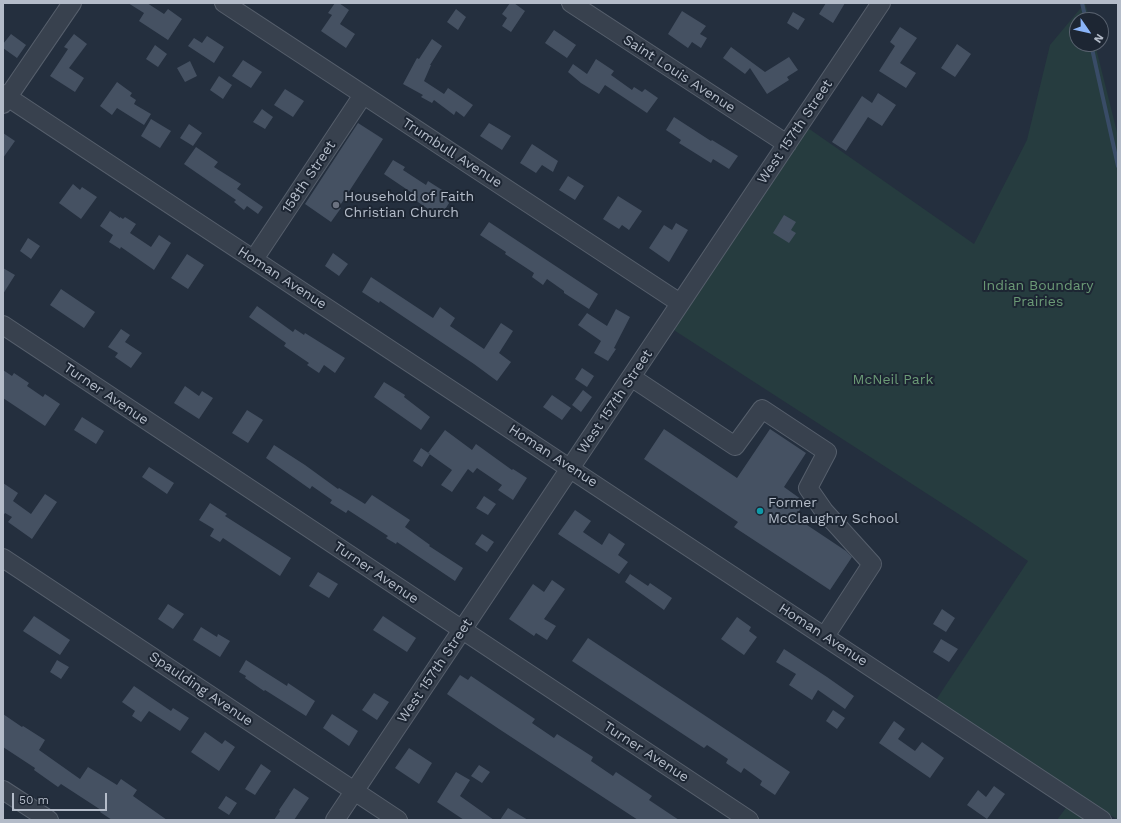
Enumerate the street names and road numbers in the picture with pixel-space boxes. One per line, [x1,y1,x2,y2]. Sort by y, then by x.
street label: Saint Louis Avenue [620,31,738,117]
street label: West 157th Street [754,77,836,187]
street label: Trumbull Avenue [399,115,505,191]
street label: 158th Street [279,138,339,216]
street label: Homan Avenue [234,243,330,313]
street label: West 157th Street [574,347,656,457]
street label: Turner Avenue [60,359,152,429]
street label: Homan Avenue [505,421,601,491]
street label: Turner Avenue [330,538,422,608]
street label: Homan Avenue [775,600,871,670]
street label: West 157th Street [394,616,476,726]
street label: Spaulding Avenue [146,648,256,730]
street label: Turner Avenue [600,718,692,786]

